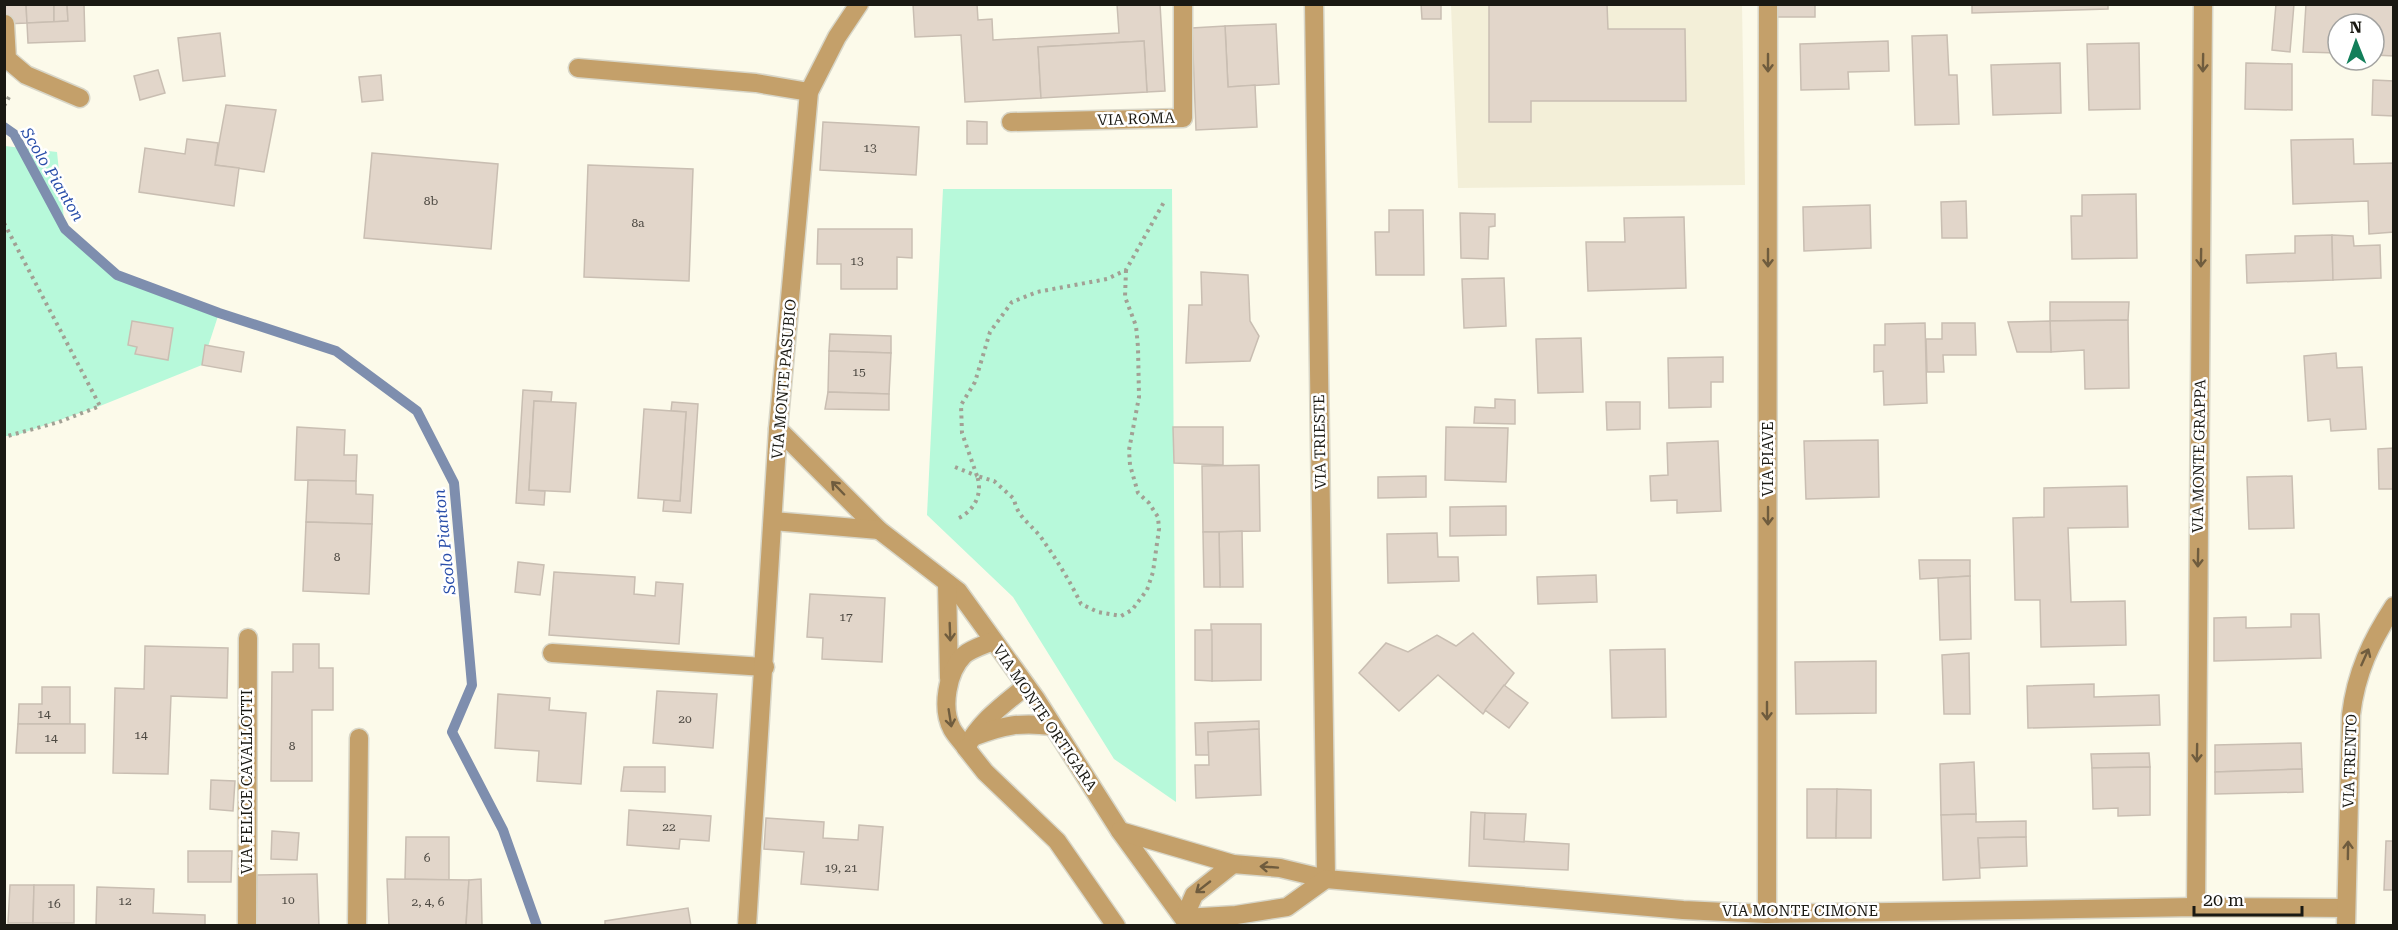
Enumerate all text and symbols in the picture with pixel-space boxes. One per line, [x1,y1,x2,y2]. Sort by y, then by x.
north arrow [2326,12,2386,72]
text: N [2349,18,2362,37]
one-way arrow [1762,52,1774,72]
one-way arrow [2197,52,2209,72]
street label: VIA ROMA [1097,109,1176,129]
water label: Scolo Pianton [17,123,88,225]
house number: 13 [863,141,877,155]
house number: 8b [424,194,438,208]
house number: 8a [631,216,645,230]
one-way arrow [1762,247,1774,267]
one-way arrow [2195,247,2207,267]
house number: 13 [850,254,864,268]
street label: VIA MONTE PASUBIO [768,298,800,460]
house number: 15 [852,365,866,379]
street label: VIA MONTE GRAPPA [2189,378,2209,533]
street label: VIA TRIESTE [1310,394,1330,490]
street label: VIA PIAVE [1759,421,1777,497]
one-way arrow [831,481,845,496]
water label: Scolo Pianton [429,488,460,597]
one-way arrow [1762,505,1774,525]
one-way arrow [2192,547,2204,567]
house number: 8 [334,550,341,564]
house number: 17 [839,610,853,624]
one-way arrow [944,621,955,641]
street label: VIA MONTE ORTIGARA [989,641,1101,795]
one-way arrow [2359,648,2371,666]
street label: VIA FELICE CAVALLOTTI [238,690,256,874]
one-way arrow [1761,700,1773,720]
house number: 14 [37,707,51,721]
one-way arrow [945,708,956,728]
house number: 20 [678,712,692,726]
street label: VIA TRENTO [2339,714,2361,808]
house number: 14 [134,728,148,742]
house number: 14 [44,731,58,745]
house number: 8 [289,739,296,753]
one-way arrow [2191,742,2203,762]
house number: 22 [662,820,676,834]
one-way arrow [2342,840,2353,860]
house number: 6 [424,851,431,865]
house number: 19, 21 [824,861,858,875]
one-way arrow [1260,861,1280,872]
scale bar [2194,879,2302,917]
one-way arrow [1196,881,1212,894]
text: 20 m [2203,889,2244,910]
house number: 10 [281,893,295,907]
house number: 12 [118,894,132,908]
house number: 2, 4, 6 [412,895,445,909]
house number: 16 [47,897,61,911]
street label: VIA MONTE CIMONE [1722,902,1878,920]

